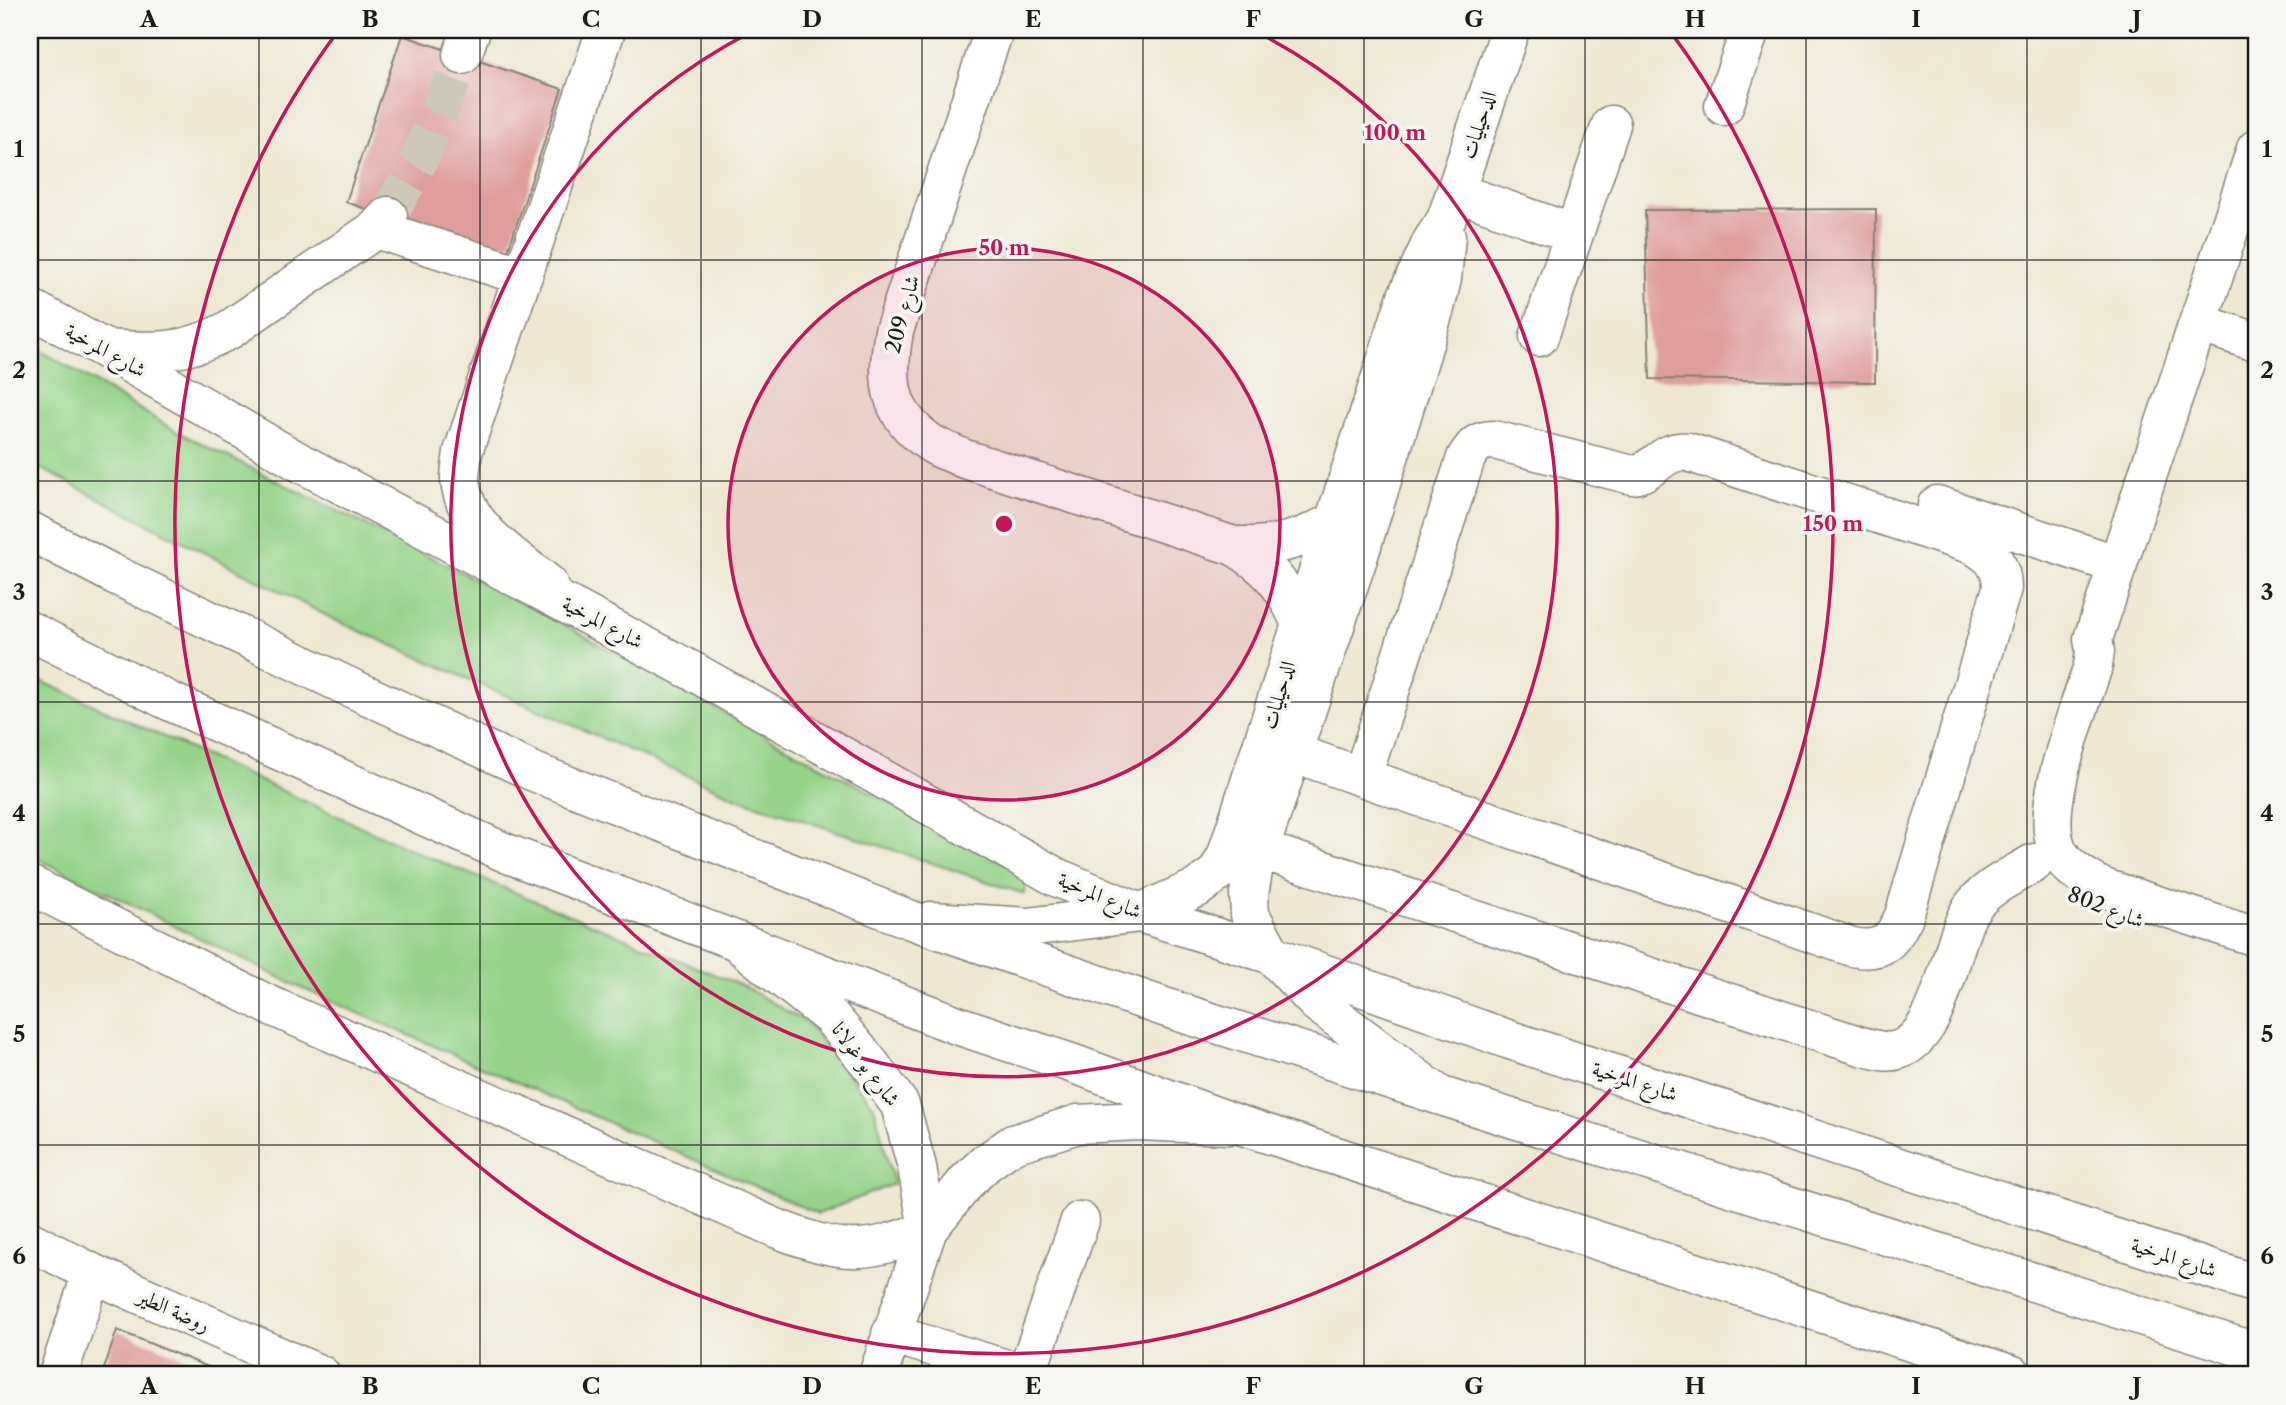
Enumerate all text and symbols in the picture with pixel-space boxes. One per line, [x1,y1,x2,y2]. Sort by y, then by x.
text: A [139,5,159,33]
text: B [361,5,379,33]
text: C [582,5,600,33]
text: D [802,5,822,33]
text: E [1025,5,1041,33]
text: F [1245,5,1261,33]
text: G [1464,5,1484,33]
text: H [1685,5,1706,33]
text: I [1911,5,1921,33]
text: J [2128,5,2142,33]
street label: الدحيليات [1455,88,1501,162]
text: 100 m [1364,120,1426,145]
text: 1 [14,135,25,163]
text: 1 [2262,135,2273,163]
text: 50 m [978,235,1030,260]
street label: شارع 209 [880,272,930,357]
street label: شارع المرخية [58,318,151,388]
text: 2 [12,356,26,384]
text: 2 [2260,356,2274,384]
text: 150 m [1803,511,1863,536]
centre of rings [992,512,1016,536]
text: 3 [13,578,26,606]
text: 3 [2261,578,2274,606]
street label: شارع المرخية [555,590,648,659]
street label: الدحيليات [1256,658,1300,732]
text: 4 [12,799,26,827]
text: 4 [2260,799,2274,827]
street label: شارع المرخية [1052,866,1145,929]
street label: شارع 802 [2062,881,2148,939]
street label: شارع بو غولانا [822,1017,906,1114]
text: 5 [13,1020,25,1048]
text: 5 [2261,1020,2273,1048]
street label: شارع المرخية [1587,1055,1681,1112]
street label: شارع المرخية [2126,1231,2220,1288]
text: 6 [12,1242,26,1270]
text: 6 [2260,1242,2274,1270]
street label: روضة الطير [132,1282,214,1337]
text: A [139,1372,159,1400]
text: B [361,1372,379,1400]
text: C [582,1372,600,1400]
text: D [802,1372,822,1400]
text: E [1025,1372,1041,1400]
text: F [1245,1372,1261,1400]
text: G [1464,1372,1484,1400]
text: H [1685,1372,1706,1400]
text: I [1911,1372,1921,1400]
text: J [2128,1372,2142,1400]

